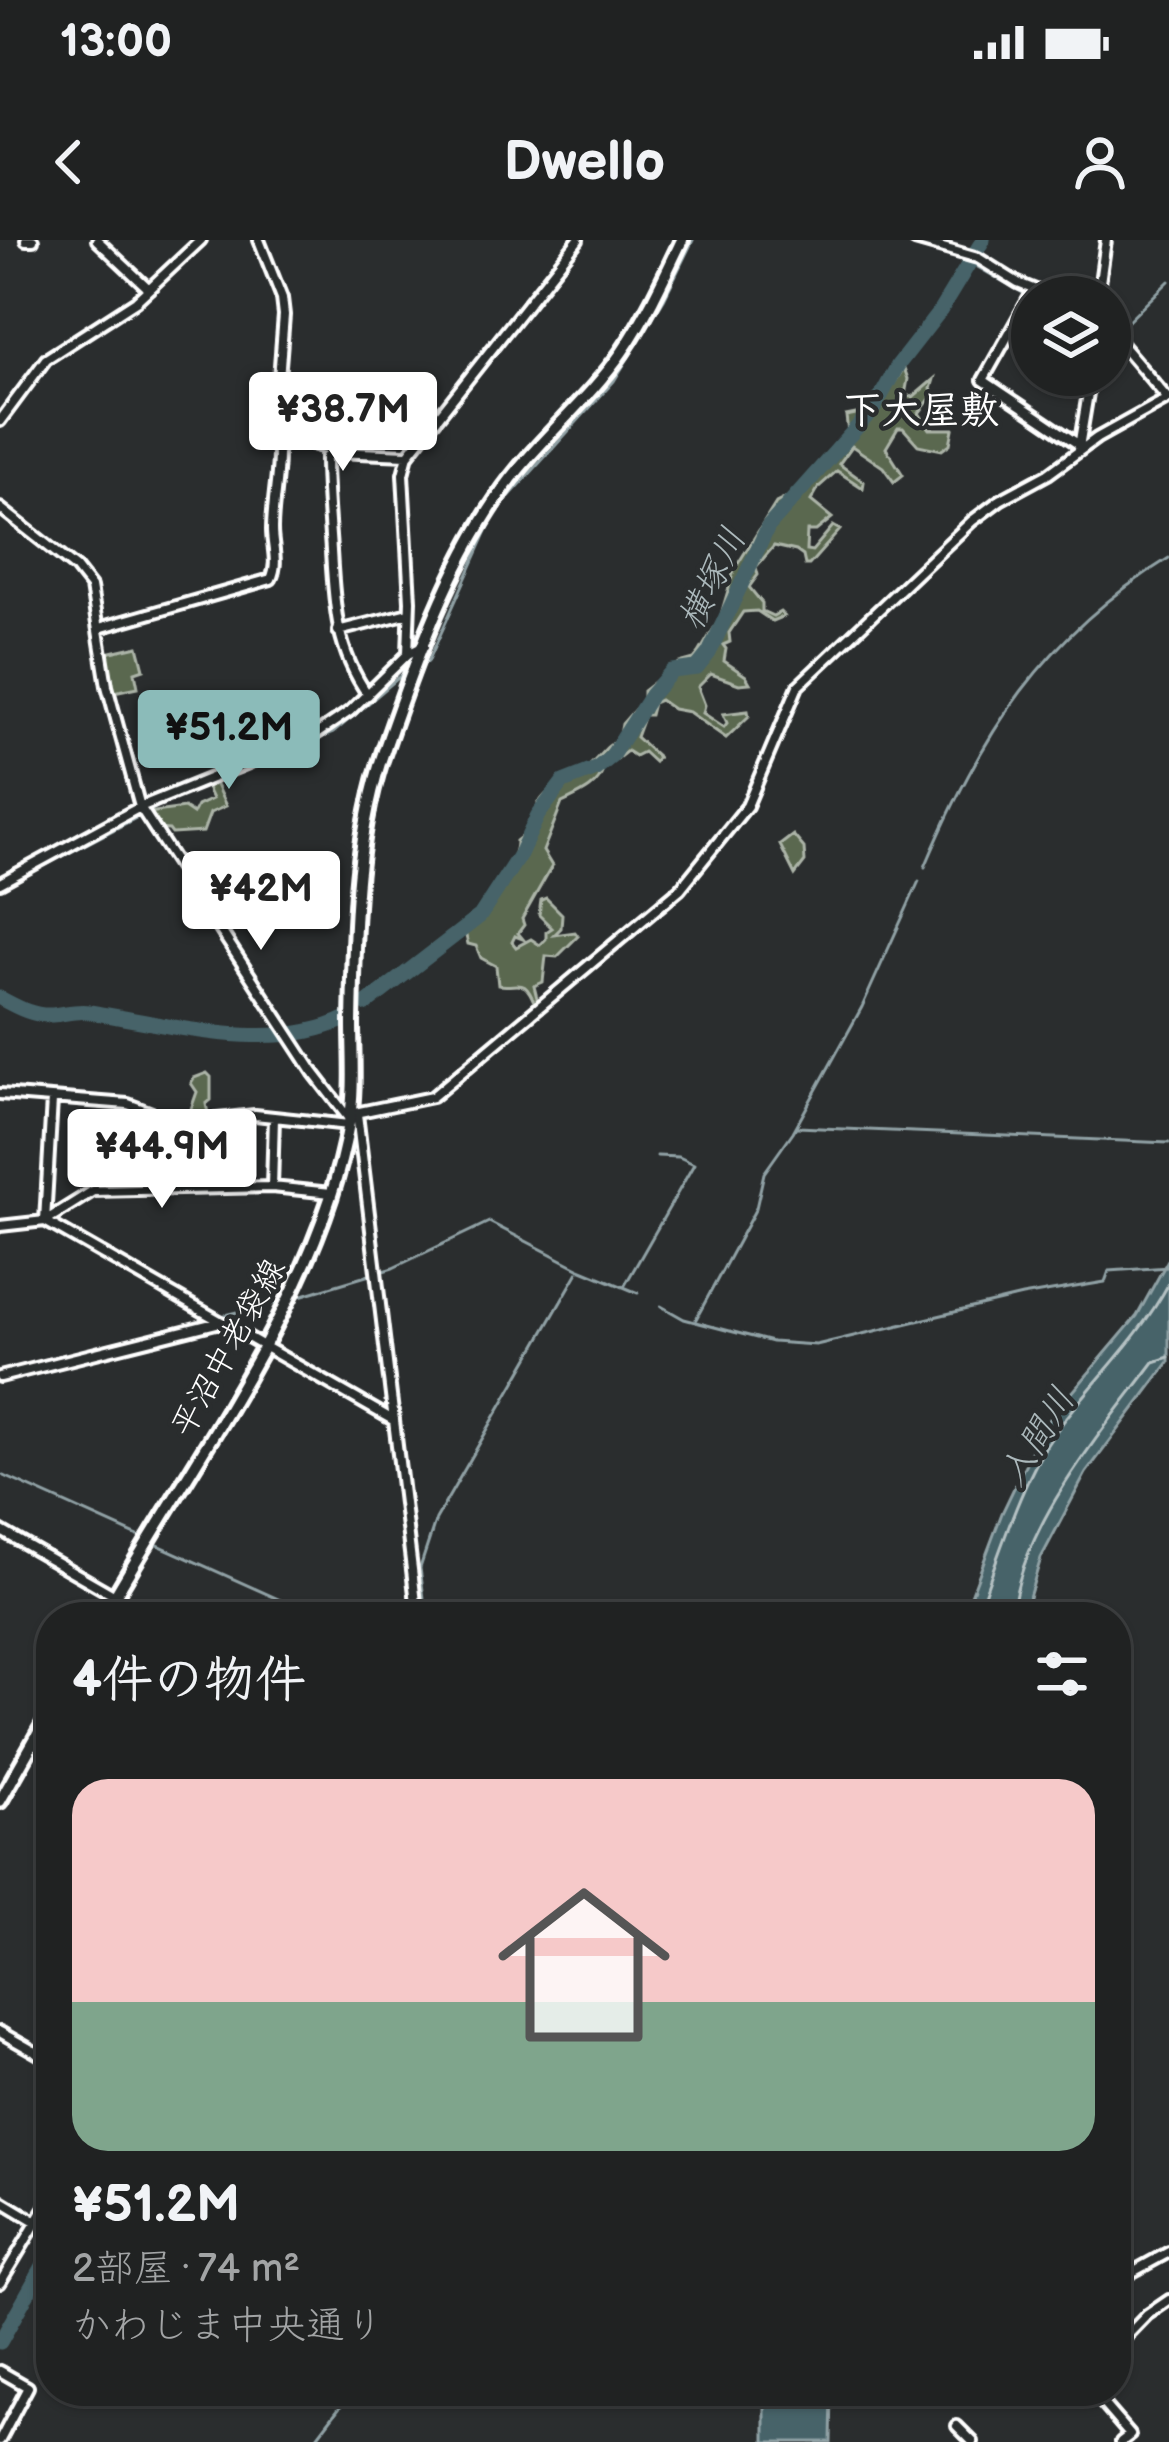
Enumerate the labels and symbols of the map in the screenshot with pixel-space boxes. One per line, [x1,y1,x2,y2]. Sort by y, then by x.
pin: ¥38.7M [245,372,441,474]
district label: 下大屋敷 [843,388,999,435]
water label: 横塚川 [670,521,756,637]
pin: ¥51.2M [131,690,327,792]
pin: ¥42M [190,851,332,953]
pin: ¥44.9M [64,1109,260,1211]
street label: 平沼中老袋線 [163,1252,294,1444]
water label: 入間川 [991,1380,1085,1495]

